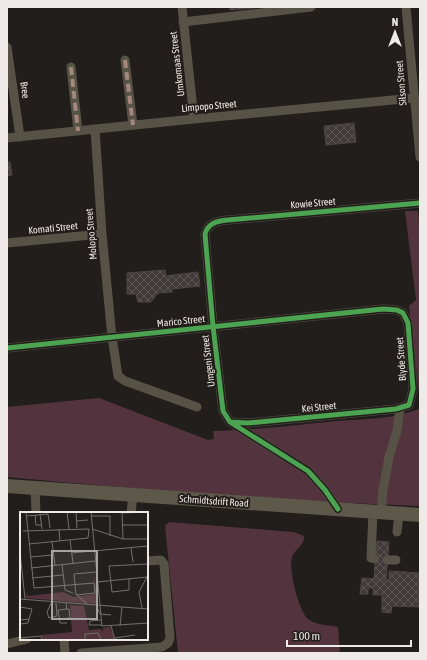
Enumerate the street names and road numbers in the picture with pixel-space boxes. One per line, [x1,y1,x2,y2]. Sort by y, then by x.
street label: Umkomaas Street [168,31,186,97]
street label: Silson Street [394,60,408,106]
street label: Bree [18,81,32,99]
street label: Limpopo Street [181,98,237,114]
street label: Kowie Street [290,196,336,210]
street label: Molopo Street [83,208,99,260]
street label: Komati Street [28,220,78,236]
street label: Marico Street [156,313,206,329]
street label: Umgeni Street [199,334,217,388]
street label: Blyde Street [394,337,408,381]
street label: Kei Street [301,400,337,414]
street label: Schmidtsdrift Road [179,493,249,509]

